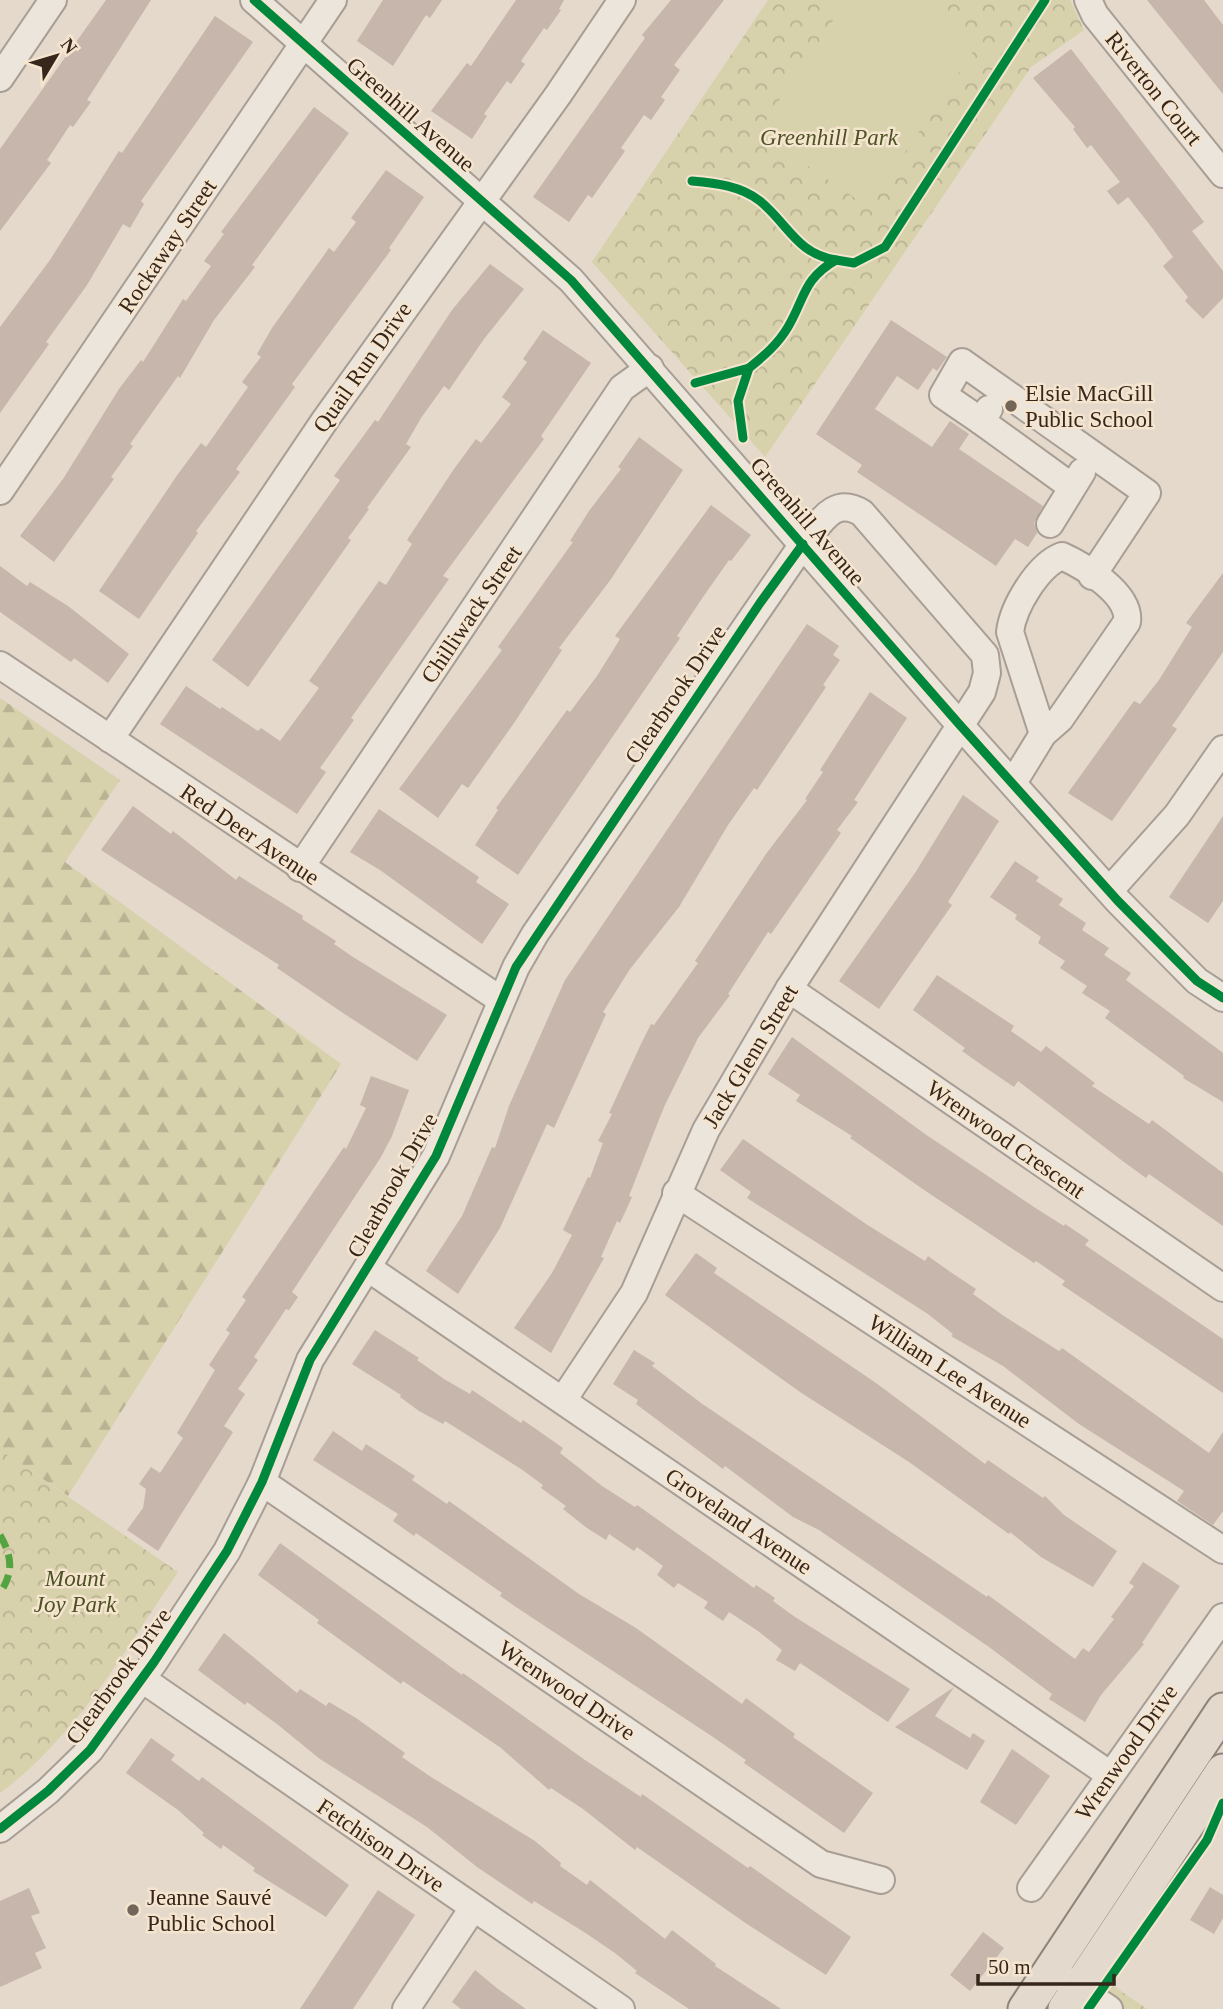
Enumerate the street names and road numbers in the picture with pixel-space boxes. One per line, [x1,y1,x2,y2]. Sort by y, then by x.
street label: Riverton Court [1100,27,1207,151]
street label: Greenhill Avenue [342,52,480,177]
street label: Rockaway Street [113,174,222,318]
street label: Quail Run Drive [308,297,417,437]
street label: Greenhill Avenue [745,452,870,590]
street label: Chilliwack Street [416,540,527,688]
street label: Clearbrook Drive [620,620,731,768]
street label: Red Deer Avenue [176,779,324,890]
street label: Jack Glenn Street [698,980,803,1132]
street label: Wrenwood Crescent [922,1075,1090,1204]
street label: Clearbrook Drive [342,1109,443,1262]
street label: William Lee Avenue [864,1309,1036,1433]
street label: Groveland Avenue [661,1463,817,1580]
street label: Clearbrook Drive [61,1604,176,1749]
street label: Wrenwood Drive [494,1635,640,1745]
street label: Wrenwood Drive [1070,1680,1182,1825]
street label: Fetchison Drive [313,1794,449,1897]

